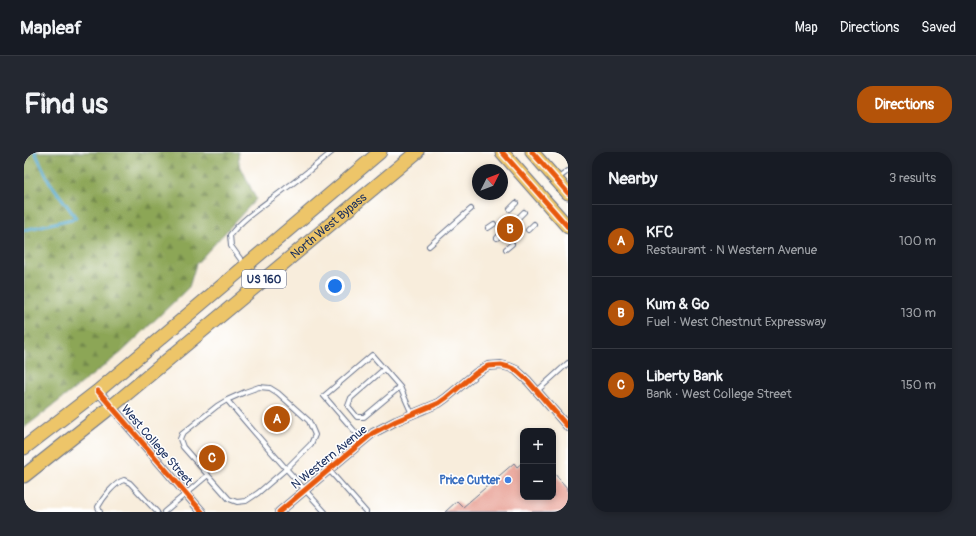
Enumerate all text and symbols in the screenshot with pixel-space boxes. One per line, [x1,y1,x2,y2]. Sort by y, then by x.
text: Mapleaf [20,16,82,40]
text: Map [795,19,818,36]
text: Directions [840,19,899,36]
text: Saved [921,19,956,36]
button: Directions [857,86,952,123]
text: Find us [24,87,108,122]
north arrow [472,164,508,200]
text: Nearby [608,168,657,189]
text: 3 results [889,170,936,186]
street label: North West Bypass [287,190,370,262]
pin: B [497,214,523,244]
text: KFC [646,223,673,242]
text: A [617,233,625,249]
text: 100 m [899,233,936,249]
text: Restaurant · N Western Avenue [646,242,817,258]
road number: US 160 [242,270,286,288]
your location [325,276,345,296]
text: Kum & Go [646,295,709,314]
text: B [617,305,625,321]
text: 130 m [900,305,936,321]
text: Fuel · West Chestnut Expressway [646,314,826,330]
text: Liberty Bank [646,367,723,386]
text: C [617,377,625,393]
text: 150 m [901,377,936,393]
text: Bank · West College Street [646,386,792,402]
street label: West College Street [118,402,196,489]
pin: A [264,404,290,434]
street label: N Western Avenue [288,422,370,493]
map controls [520,428,556,500]
button: + [520,428,556,464]
pin: C [199,443,225,473]
button: − [520,464,556,500]
place label: Price Cutter [439,473,501,488]
marker: Price Cutter [503,475,513,485]

